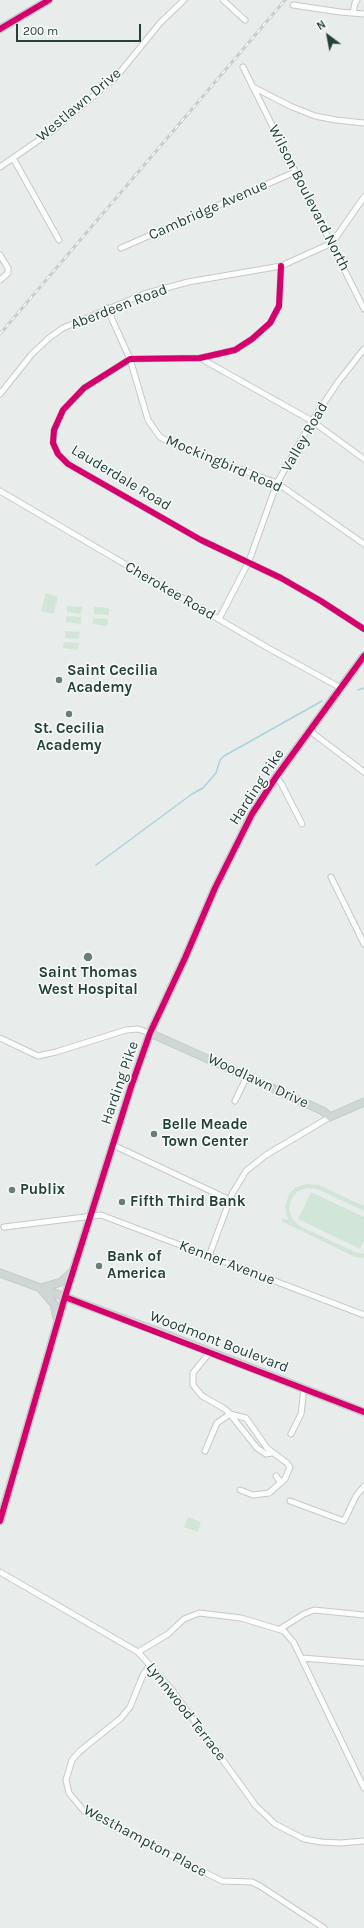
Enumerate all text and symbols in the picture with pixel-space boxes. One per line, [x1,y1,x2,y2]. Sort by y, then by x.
scale bar [18,16,143,42]
north arrow [308,16,348,56]
text: N [315,18,328,33]
text: 200 m [23,24,58,38]
street label: Westlawn Drive [33,64,125,146]
street label: Wilson Boulevard North [264,122,354,274]
street label: Cambridge Avenue [146,176,270,244]
street label: Aberdeen Road [68,280,170,334]
street label: Valley Road [278,399,332,475]
street label: Mockingbird Road [163,431,285,497]
street label: Lauderdale Road [68,441,174,515]
street label: Cherokee Road [122,558,218,624]
place label: Saint Cecilia Academy [67,662,158,697]
marker: Saint Cecilia Academy [54,675,64,685]
marker: St. Cecilia Academy [64,709,74,719]
place label: St. Cecilia Academy [33,720,105,755]
street label: Harding Pike [226,746,288,828]
marker: Saint Thomas West Hospital [82,951,94,963]
place label: Saint Thomas West Hospital [38,964,138,999]
street label: Harding Pike [97,1039,143,1127]
street label: Woodlawn Drive [205,1050,311,1112]
place label: Belle Meade Town Center [162,1116,248,1151]
marker: Belle Meade Town Center [149,1129,159,1139]
place label: Publix [20,1181,65,1199]
marker: Publix [7,1185,17,1195]
place label: Fifth Third Bank [130,1193,246,1211]
marker: Fifth Third Bank [117,1197,127,1207]
street label: Kenner Avenue [177,1237,277,1289]
place label: Bank of America [107,1248,166,1283]
marker: Bank of America [94,1261,104,1271]
street label: Woodmont Boulevard [147,1307,291,1377]
street label: Lynnwood Terrace [142,1659,230,1765]
street label: Westhampton Place [80,1801,210,1881]

